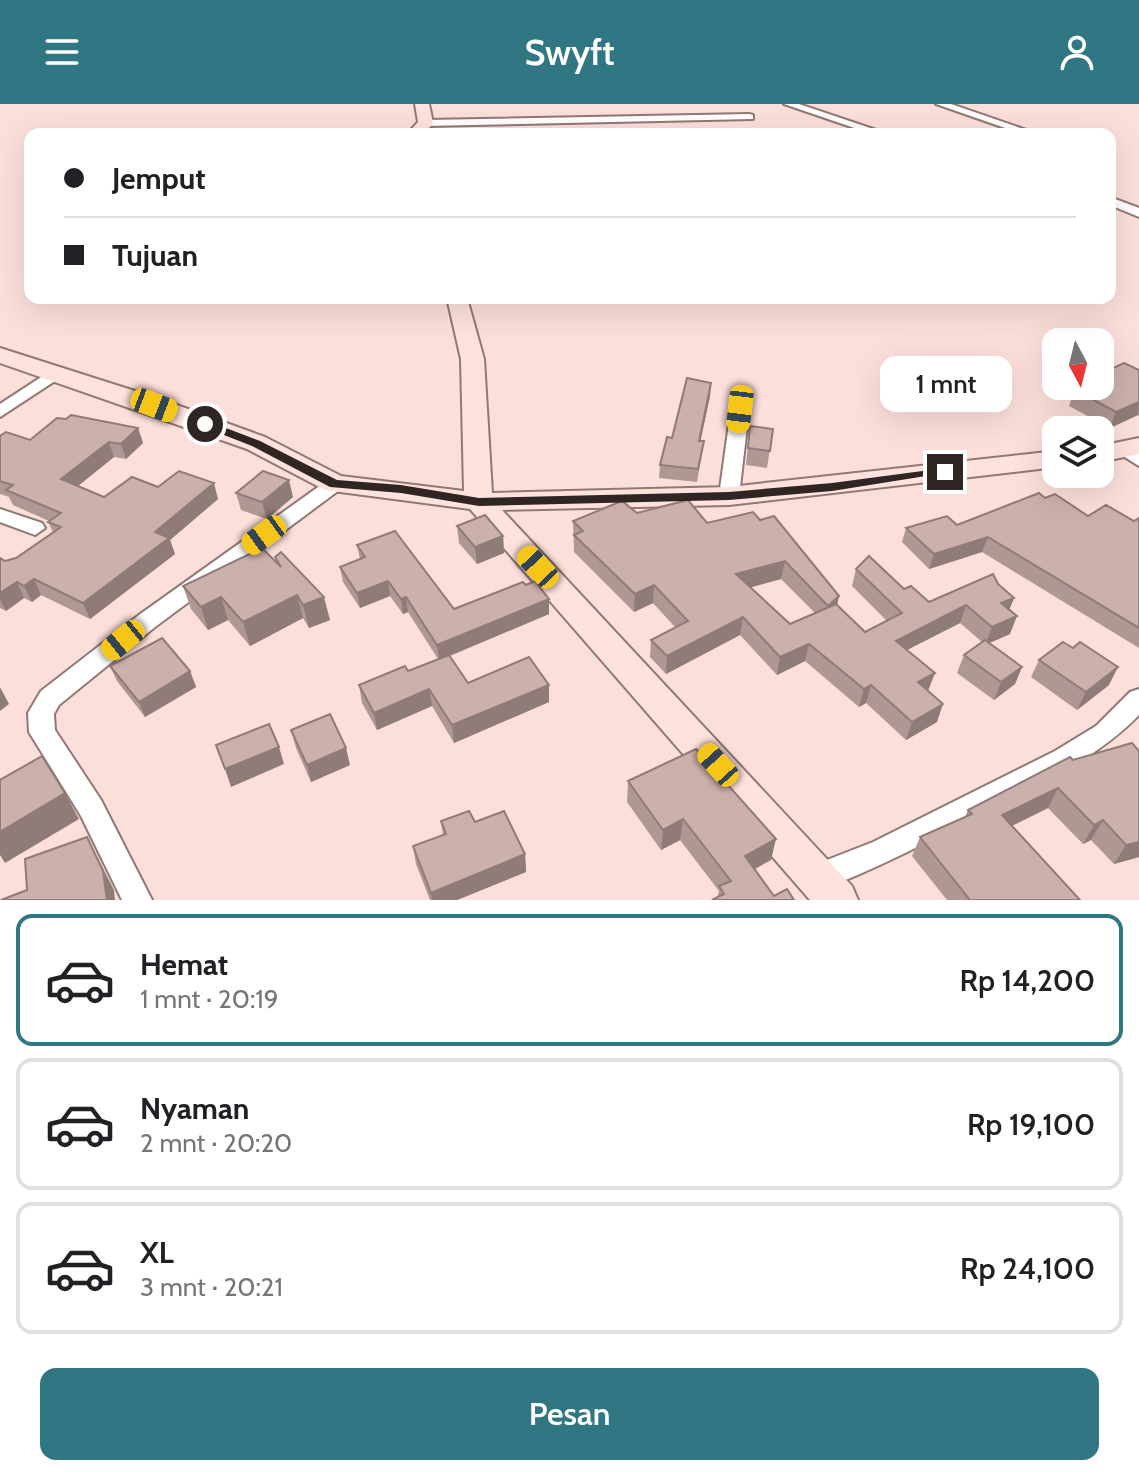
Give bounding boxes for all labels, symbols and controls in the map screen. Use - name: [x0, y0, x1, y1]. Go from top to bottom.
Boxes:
- icon: menu: [40, 30, 84, 74]
- text: Swyft: [524, 30, 615, 74]
- icon: person: [1055, 30, 1099, 74]
- text: Jemput: [112, 160, 206, 197]
- text: Tujuan: [112, 237, 198, 274]
- north arrow: [1042, 328, 1114, 400]
- map controls: [1042, 328, 1114, 488]
- callout: 1 mnt: [879, 356, 1011, 412]
- text: 1 mnt: [916, 368, 976, 400]
- car: [725, 384, 755, 434]
- car: [127, 385, 181, 425]
- route start: [187, 406, 223, 442]
- button: layers: [1042, 416, 1114, 488]
- route end: [927, 454, 963, 490]
- car: [238, 511, 290, 559]
- car: [513, 541, 563, 593]
- car: [97, 616, 149, 664]
- car: [693, 739, 743, 791]
- icon: car: [44, 944, 116, 1016]
- text: Hemat: [140, 946, 228, 983]
- text: Rp 14,200: [960, 962, 1095, 999]
- text: 1 mnt · 20:19: [140, 983, 279, 1015]
- icon: car: [44, 1088, 116, 1160]
- text: Nyaman: [140, 1090, 249, 1127]
- text: Rp 19,100: [967, 1106, 1095, 1143]
- text: 2 mnt · 20:20: [140, 1127, 292, 1159]
- icon: car: [44, 1232, 116, 1304]
- text: XL: [140, 1234, 174, 1271]
- text: Rp 24,100: [960, 1250, 1095, 1287]
- text: 3 mnt · 20:21: [140, 1271, 283, 1303]
- button: Pesan: [40, 1368, 1099, 1460]

